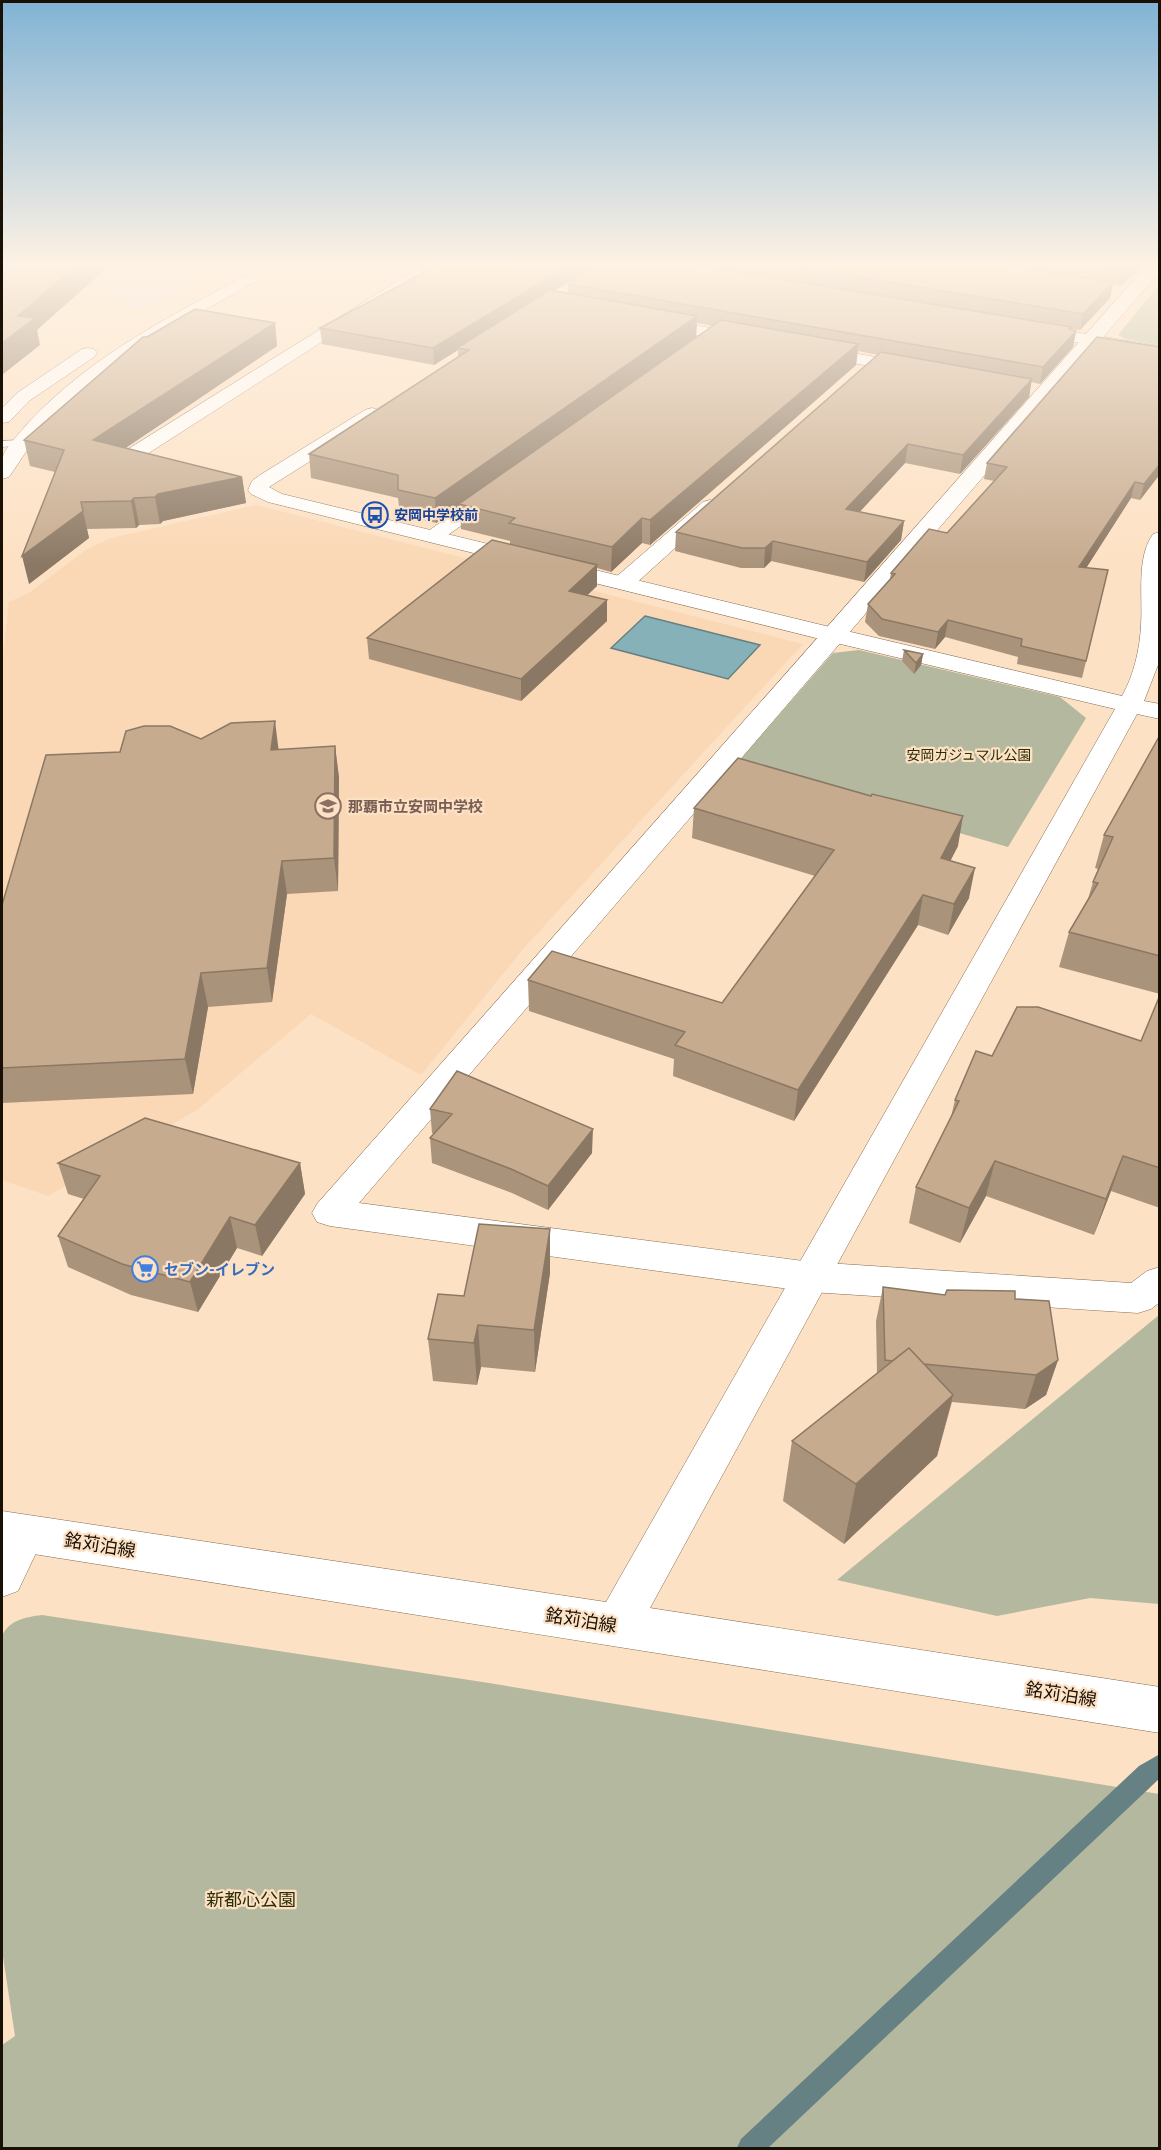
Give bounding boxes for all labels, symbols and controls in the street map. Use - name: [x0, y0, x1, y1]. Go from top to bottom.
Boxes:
- bus stop icon: 安岡中学校前: [360, 500, 390, 530]
- place label: 安岡中学校前: [394, 506, 478, 524]
- park label: 安岡ガジュマル公園: [906, 746, 1032, 764]
- school or university icon: 那覇市立安岡中学校: [313, 791, 343, 821]
- place label: 那覇市立安岡中学校: [348, 797, 483, 816]
- supermarket icon: セブン-イレブン: [130, 1254, 160, 1284]
- place label: セブン-イレブン: [164, 1260, 275, 1279]
- street label: 銘苅泊線: [63, 1528, 137, 1562]
- street label: 銘苅泊線: [544, 1603, 618, 1637]
- street label: 銘苅泊線: [1024, 1677, 1098, 1711]
- park label: 新都心公園: [206, 1888, 296, 1911]

